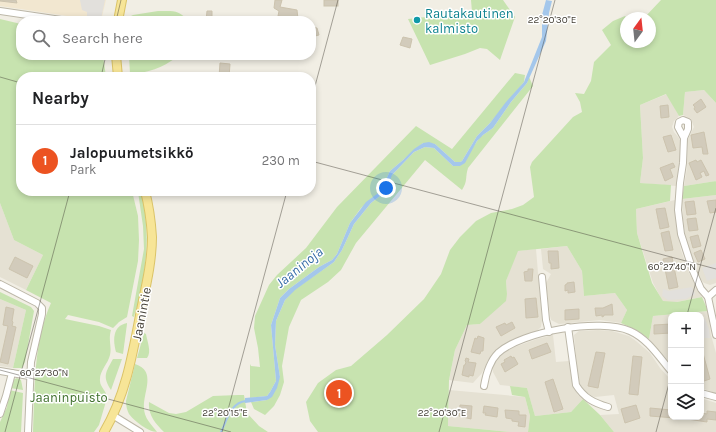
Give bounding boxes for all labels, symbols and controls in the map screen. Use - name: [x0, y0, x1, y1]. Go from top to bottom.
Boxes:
- place label: Rautakautinen kalmisto: [425, 6, 514, 36]
- north arrow: [620, 12, 656, 48]
- text: 22°20'30"E: [528, 14, 576, 26]
- marker: Rautakautinen kalmisto: [412, 15, 422, 25]
- search box: [16, 16, 316, 60]
- icon: search: [30, 27, 52, 49]
- text: Search here: [62, 29, 143, 47]
- text: Nearby: [32, 88, 89, 108]
- text: Jalopuumetsikkö: [70, 144, 194, 162]
- text: 1: [43, 153, 47, 168]
- text: 230 m: [262, 153, 300, 168]
- text: Park: [70, 162, 96, 177]
- your location: [376, 178, 396, 198]
- water label: Jaaninoja: [272, 243, 326, 292]
- text: 60°27'40"N: [648, 261, 696, 273]
- street label: Jaanintie: [129, 286, 154, 342]
- map controls: [668, 312, 704, 420]
- button: +: [668, 312, 704, 348]
- button: −: [668, 348, 704, 384]
- text: 60°27'30"N: [20, 367, 68, 379]
- pin: 1: [326, 378, 352, 408]
- button: layers: [668, 384, 704, 420]
- park label: Jaaninpuisto: [30, 390, 108, 405]
- text: 22°20'15"E: [202, 407, 248, 419]
- text: 22°20'30"E: [418, 407, 466, 419]

